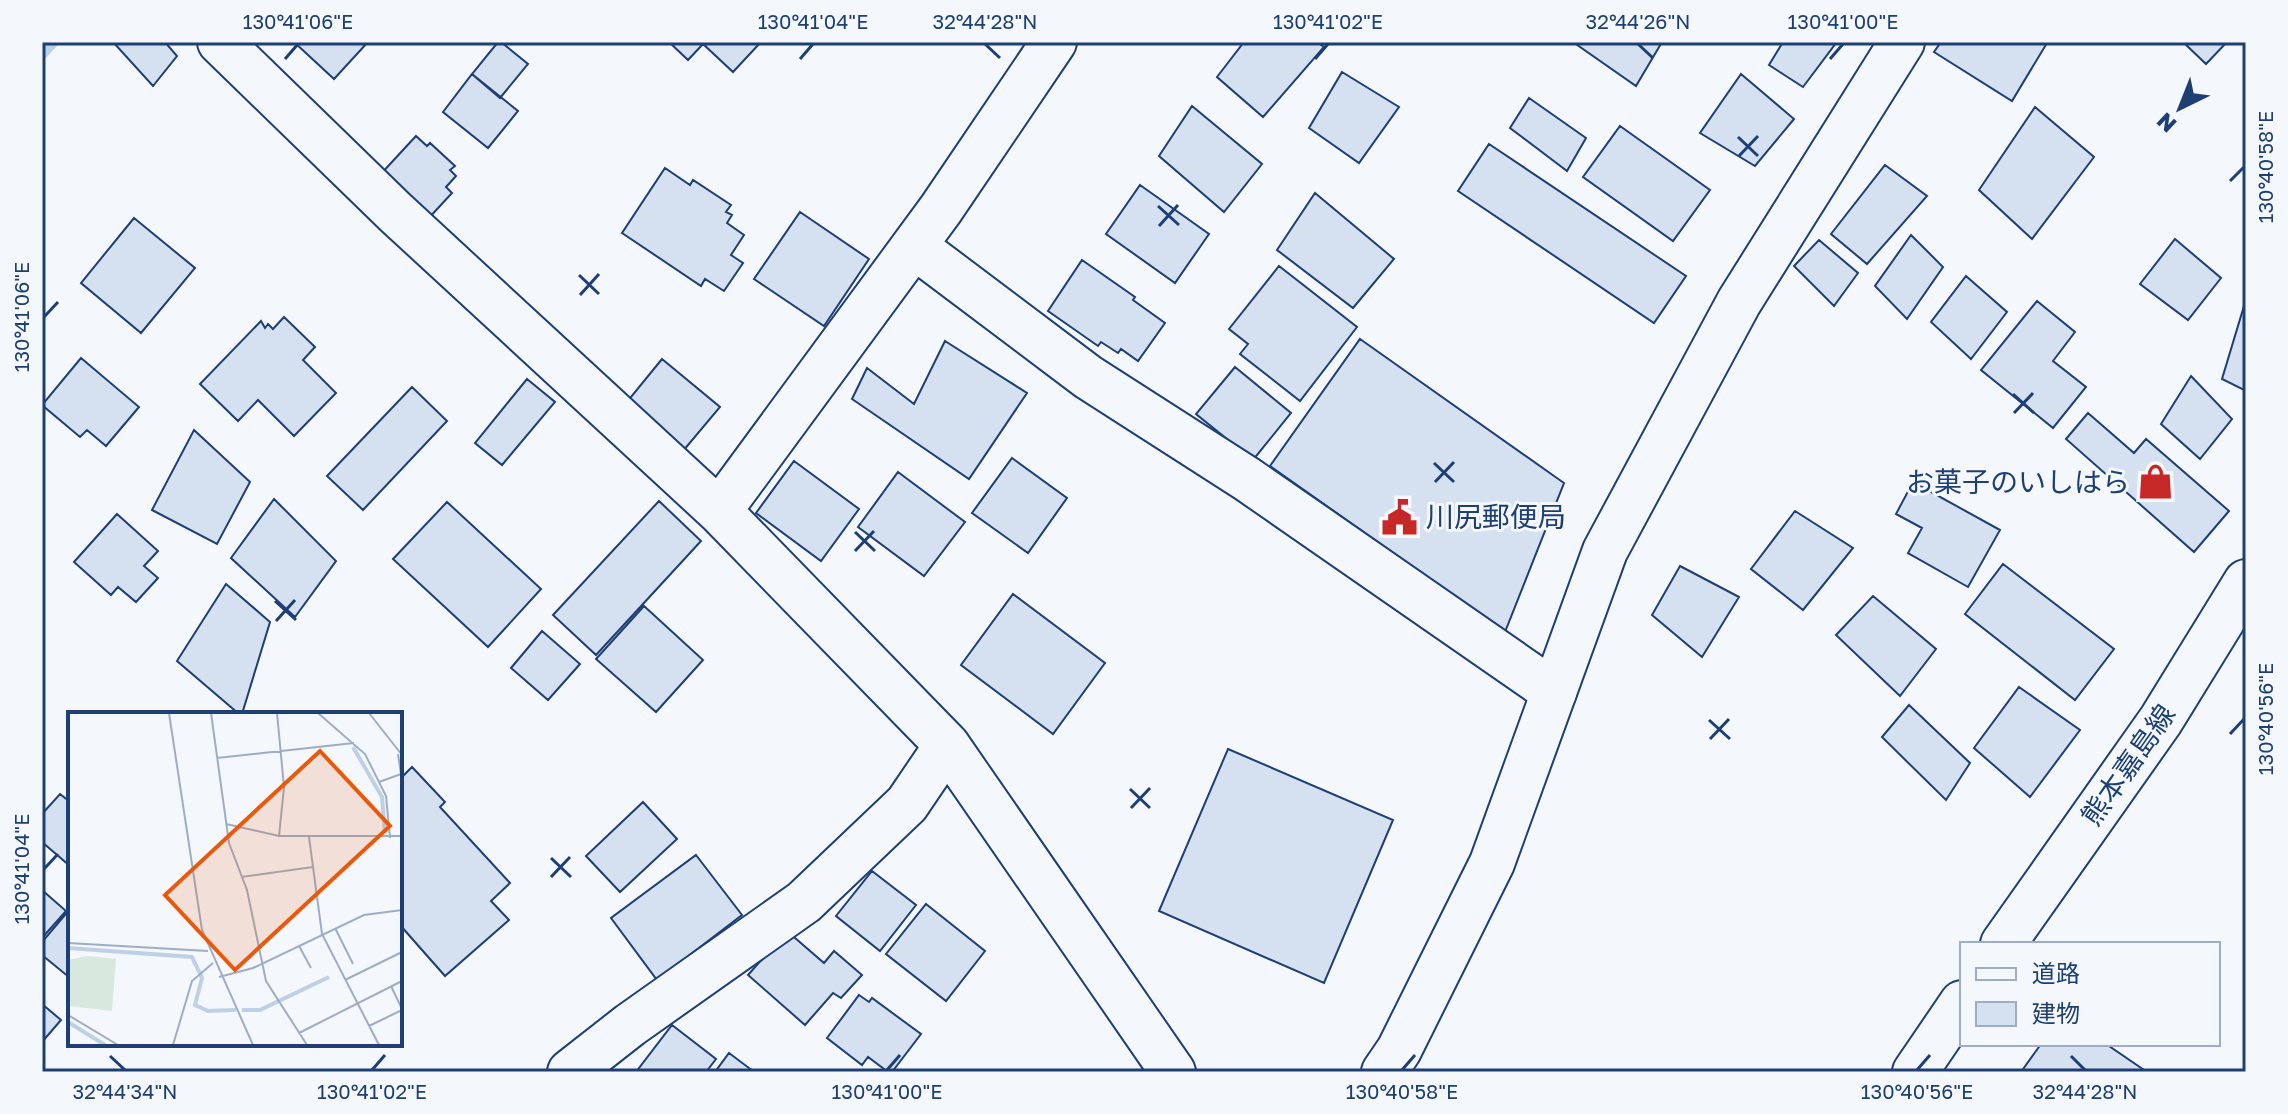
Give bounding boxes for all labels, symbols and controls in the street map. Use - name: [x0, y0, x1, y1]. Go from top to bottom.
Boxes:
- text: 130°41'06"E: [243, 9, 353, 33]
- text: 130°41'04"E: [758, 9, 868, 33]
- text: 32°44'28"N: [933, 9, 1037, 33]
- text: 130°41'02"E: [1273, 9, 1383, 33]
- text: 32°44'26"N: [1586, 9, 1690, 33]
- text: 130°41'00"E: [1788, 9, 1898, 33]
- north arrow: [2140, 68, 2220, 148]
- text: N: [2151, 107, 2181, 139]
- text: 130°40'58"E: [2253, 111, 2277, 223]
- text: 130°41'06"E: [9, 262, 33, 372]
- shop icon: お菓子のいしはら: [2137, 463, 2175, 501]
- place label: お菓子のいしはら: [1906, 465, 2130, 498]
- public building icon: 川尻郵便局: [1381, 498, 1419, 536]
- place label: 川尻郵便局: [1426, 500, 1566, 533]
- text: 130°40'56"E: [2253, 663, 2277, 775]
- street label: 熊本嘉島線: [2074, 698, 2181, 832]
- inset map: [68, 712, 402, 1046]
- text: 130°41'04"E: [9, 814, 33, 924]
- legend: [1960, 942, 2220, 1046]
- text: 道路: [2032, 958, 2080, 987]
- text: 建物: [2032, 998, 2080, 1027]
- text: 32°44'34"N: [73, 1079, 178, 1103]
- text: 130°41'02"E: [317, 1079, 427, 1103]
- text: 130°41'00"E: [832, 1079, 942, 1103]
- text: 130°40'58"E: [1346, 1079, 1458, 1103]
- text: 130°40'56"E: [1861, 1079, 1973, 1103]
- text: 32°44'28"N: [2033, 1079, 2137, 1103]

